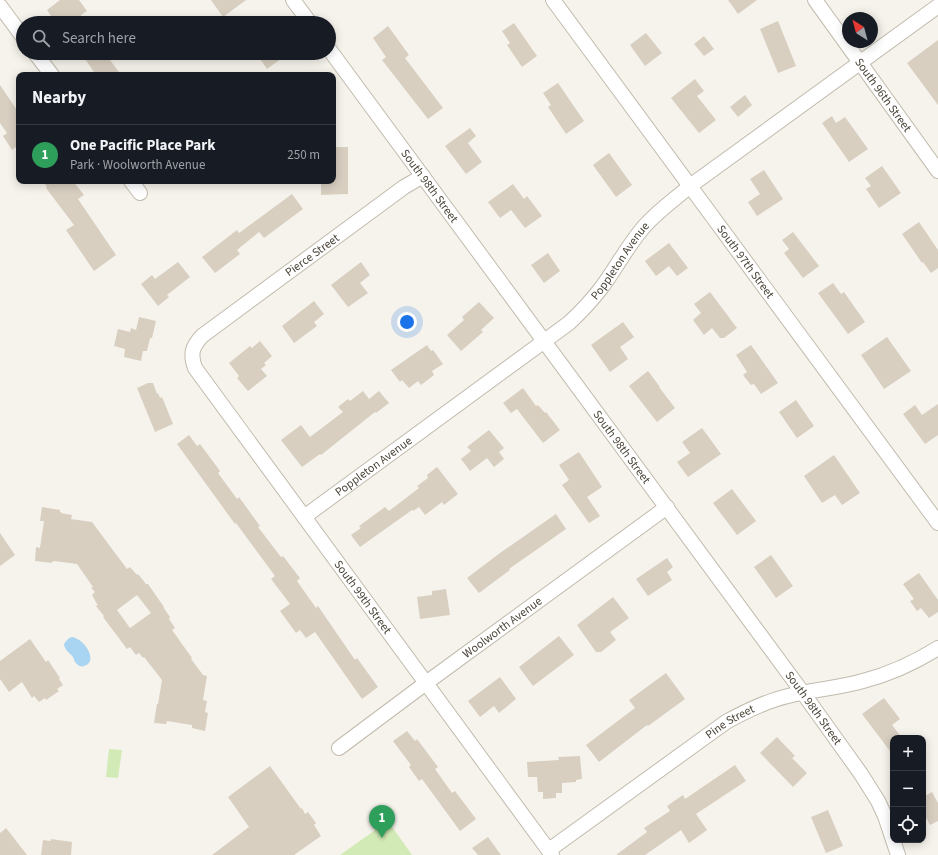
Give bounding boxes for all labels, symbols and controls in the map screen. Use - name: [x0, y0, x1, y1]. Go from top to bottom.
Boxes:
- north arrow: [842, 12, 878, 48]
- search box: [16, 16, 336, 60]
- icon: search: [30, 27, 52, 49]
- text: Search here: [62, 28, 136, 49]
- street label: South 96th Street: [850, 55, 915, 136]
- text: Nearby: [32, 86, 86, 110]
- text: One Pacific Place Park: [70, 135, 215, 156]
- text: 1: [42, 146, 48, 164]
- text: 250 m: [287, 146, 320, 164]
- street label: South 98th Street: [397, 146, 462, 226]
- text: Park · Woolworth Avenue: [70, 156, 205, 174]
- street label: Poppleton Avenue: [587, 218, 653, 304]
- street label: South 97th Street: [712, 222, 778, 302]
- street label: Pierce Street: [282, 230, 343, 281]
- your location: [397, 312, 417, 332]
- street label: South 98th Street: [589, 407, 654, 487]
- street label: Poppleton Avenue: [332, 433, 416, 501]
- street label: South 99th Street: [330, 557, 395, 638]
- street label: Woolworth Avenue: [459, 593, 546, 663]
- street label: South 98th Street: [781, 668, 846, 749]
- street label: Pine Street: [702, 701, 757, 743]
- map controls: [890, 735, 926, 843]
- button: +: [890, 735, 926, 771]
- button: −: [890, 771, 926, 807]
- pin: 1: [369, 805, 395, 838]
- button: locate: [890, 807, 926, 843]

